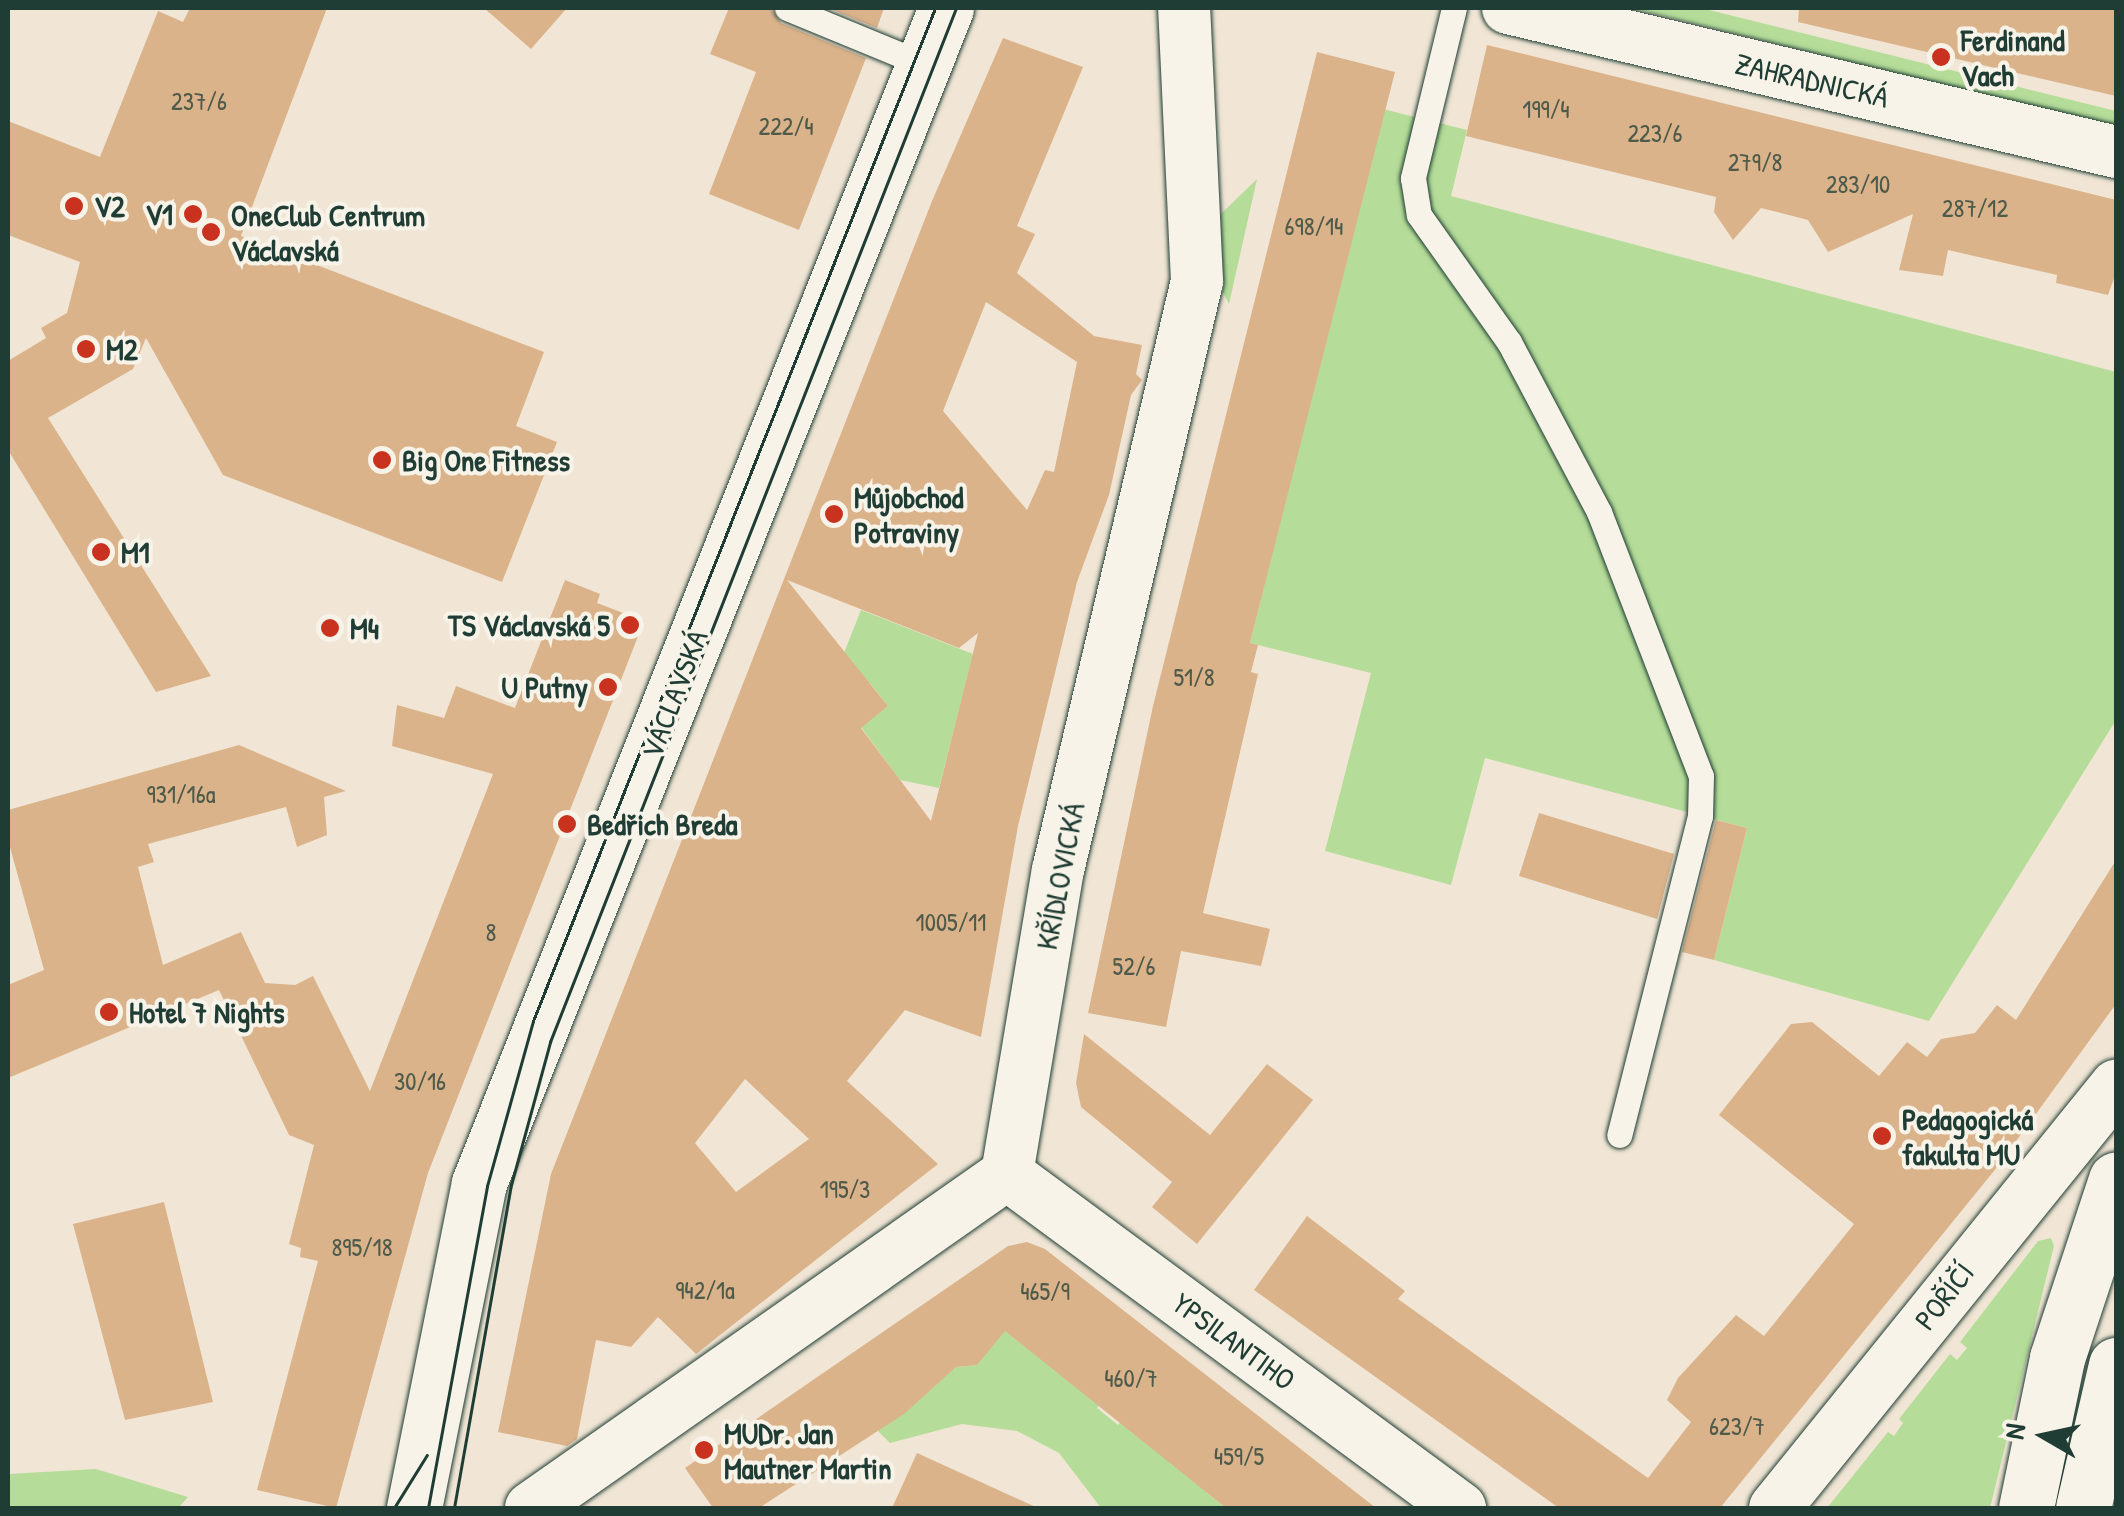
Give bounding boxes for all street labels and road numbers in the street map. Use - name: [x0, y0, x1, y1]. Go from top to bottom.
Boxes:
- street label: ZAHRADNICKÁ: [1732, 45, 1892, 115]
- street label: VÁCLAVSKÁ: [633, 625, 715, 763]
- street label: KŘÍDLOVICKÁ: [1028, 799, 1092, 953]
- street label: POŘÍČÍ: [1907, 1255, 1981, 1337]
- street label: YPSILANTIHO: [1166, 1285, 1302, 1397]

